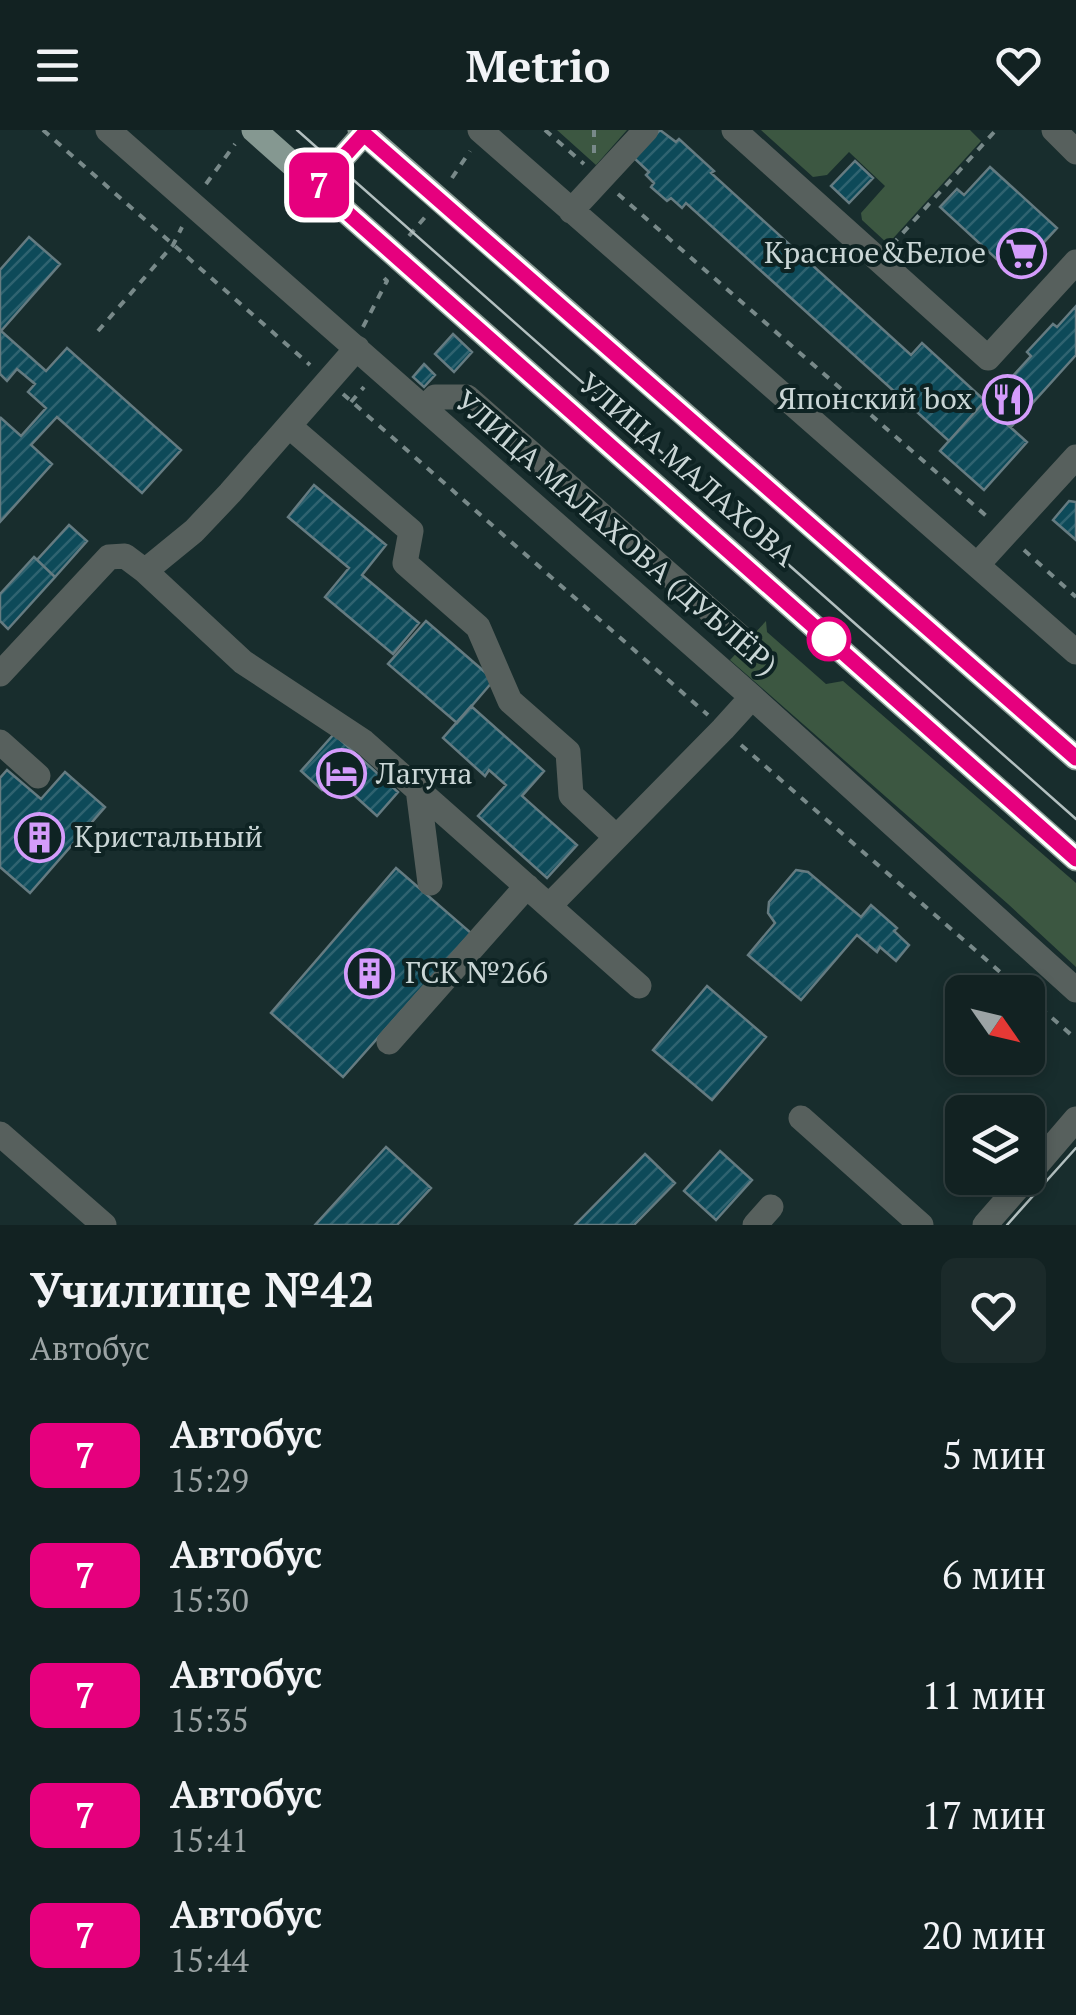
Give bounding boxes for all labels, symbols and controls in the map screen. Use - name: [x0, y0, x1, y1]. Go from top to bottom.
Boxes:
- text: Metrio: [465, 35, 611, 95]
- icon: menu: [30, 38, 85, 93]
- icon: heart: [991, 38, 1046, 93]
- line badge: 7: [286, 152, 352, 218]
- text: 7: [309, 162, 329, 208]
- supermarket icon: Красное&Белое: [995, 227, 1047, 279]
- place label: Красное&Белое: [764, 232, 986, 272]
- street label: УЛИЦА МАЛАХОВА: [570, 364, 805, 575]
- restaurant icon: Японский box: [981, 373, 1033, 425]
- place label: Японский box: [777, 378, 972, 418]
- street label: УЛИЦА МАЛАХОВА (ДУБЛЁР): [447, 381, 787, 684]
- unlabelled marker: [808, 618, 850, 660]
- hotel icon: Лагуна: [315, 748, 367, 800]
- place label: Лагуна: [375, 753, 472, 793]
- building icon: Кристальный: [13, 811, 65, 863]
- place label: Кристальный: [74, 816, 263, 856]
- building icon: ГСК №266: [344, 947, 396, 999]
- place label: ГСК №266: [405, 952, 548, 992]
- north arrow: [945, 975, 1045, 1075]
- map controls: [945, 975, 1045, 1195]
- button: layers: [945, 1095, 1045, 1195]
- text: Училище №42: [30, 1257, 375, 1321]
- button: heart: [941, 1258, 1046, 1363]
- text: Автобус: [30, 1327, 150, 1369]
- text: Автобус: [170, 1409, 322, 1459]
- text: 5 мин: [942, 1430, 1046, 1480]
- text: 7: [75, 1432, 95, 1478]
- text: 15:29: [170, 1459, 249, 1501]
- text: Автобус: [170, 1529, 322, 1579]
- text: 6 мин: [942, 1550, 1046, 1600]
- text: 7: [75, 1552, 95, 1598]
- text: 15:30: [170, 1579, 249, 1621]
- text: Автобус: [170, 1649, 322, 1699]
- text: 11 мин: [922, 1670, 1046, 1720]
- text: 7: [75, 1672, 95, 1718]
- text: 15:35: [170, 1699, 249, 1741]
- text: Автобус: [170, 1769, 322, 1819]
- text: 17 мин: [922, 1790, 1046, 1840]
- text: 7: [75, 1792, 95, 1838]
- text: 15:41: [170, 1819, 249, 1861]
- text: Автобус: [170, 1889, 322, 1939]
- text: 20 мин: [922, 1910, 1046, 1960]
- text: 7: [75, 1912, 95, 1958]
- text: 15:44: [170, 1939, 249, 1981]

